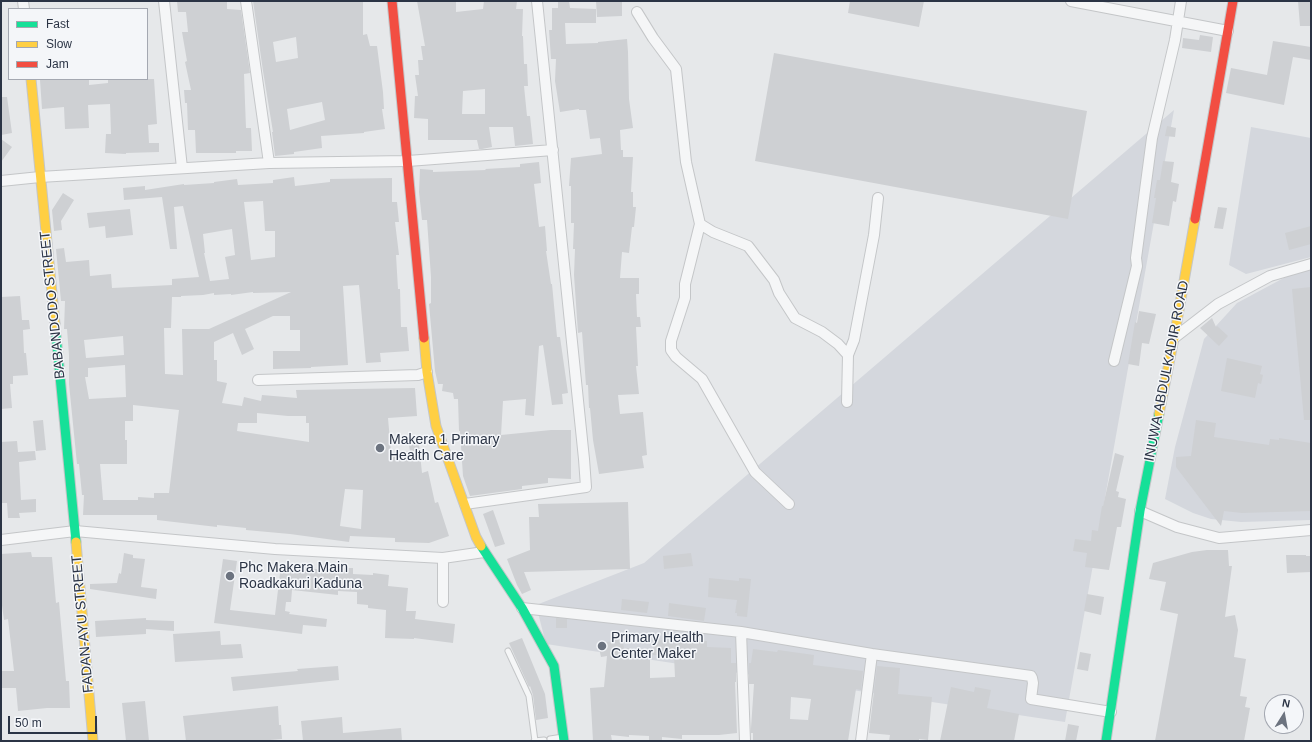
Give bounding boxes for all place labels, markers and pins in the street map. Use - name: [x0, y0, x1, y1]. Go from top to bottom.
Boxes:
- place label: Makera 1 Primary Health Care: [389, 432, 499, 464]
- marker: Makera 1 Primary Health Care: [374, 442, 386, 454]
- place label: Phc Makera Main Roadkakuri Kaduna: [239, 560, 362, 592]
- marker: Phc Makera Main Roadkakuri Kaduna: [224, 570, 236, 582]
- place label: Primary Health Center Maker: [611, 630, 704, 662]
- marker: Primary Health Center Maker: [596, 640, 608, 652]

